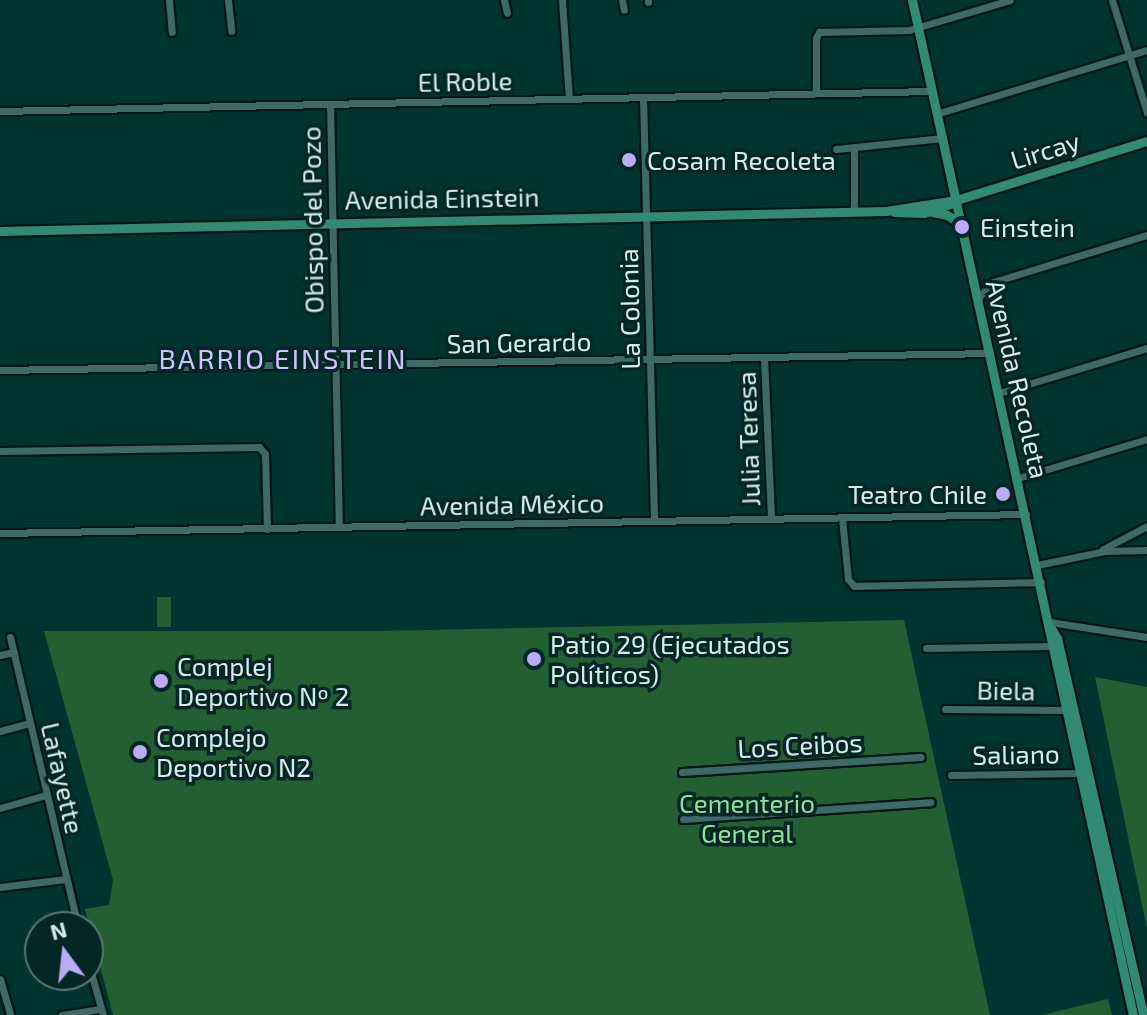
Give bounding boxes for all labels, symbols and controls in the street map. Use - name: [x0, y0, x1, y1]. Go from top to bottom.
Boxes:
- street label: El Roble: [417, 65, 513, 97]
- street label: Lircay: [1007, 125, 1083, 175]
- street label: Obispo del Pozo: [295, 126, 329, 314]
- place label: Cosam Recoleta: [647, 144, 836, 176]
- marker: Cosam Recoleta: [618, 149, 640, 171]
- street label: Avenida Einstein: [344, 181, 540, 215]
- place label: Einstein: [980, 211, 1075, 243]
- marker: Einstein: [951, 216, 973, 238]
- street label: La Colonia: [612, 248, 646, 370]
- street label: Avenida Recoleta: [980, 277, 1056, 481]
- street label: San Gerardo: [446, 325, 592, 359]
- district label: BARRIO EINSTEIN: [158, 341, 408, 375]
- street label: Julia Teresa: [730, 371, 766, 507]
- place label: Teatro Chile: [848, 478, 987, 510]
- marker: Teatro Chile: [994, 485, 1012, 503]
- street label: Avenida México: [420, 487, 604, 521]
- place label: Patio 29 (Ejecutados Políticos): [550, 628, 790, 690]
- place label: Complej Deportivo Nº 2: [177, 650, 349, 712]
- marker: Patio 29 (Ejecutados Políticos): [525, 650, 543, 668]
- marker: Complej Deportivo Nº 2: [152, 672, 170, 690]
- street label: Biela: [976, 674, 1036, 706]
- street label: Lafayette: [35, 719, 91, 837]
- place label: Complejo Deportivo N2: [156, 721, 311, 782]
- street label: Los Ceibos: [737, 726, 863, 764]
- street label: Saliano: [972, 738, 1060, 770]
- marker: Complejo Deportivo N2: [131, 743, 149, 761]
- park label: Cementerio General: [679, 787, 815, 848]
- north arrow: [24, 911, 104, 991]
- text: N: [47, 915, 69, 944]

